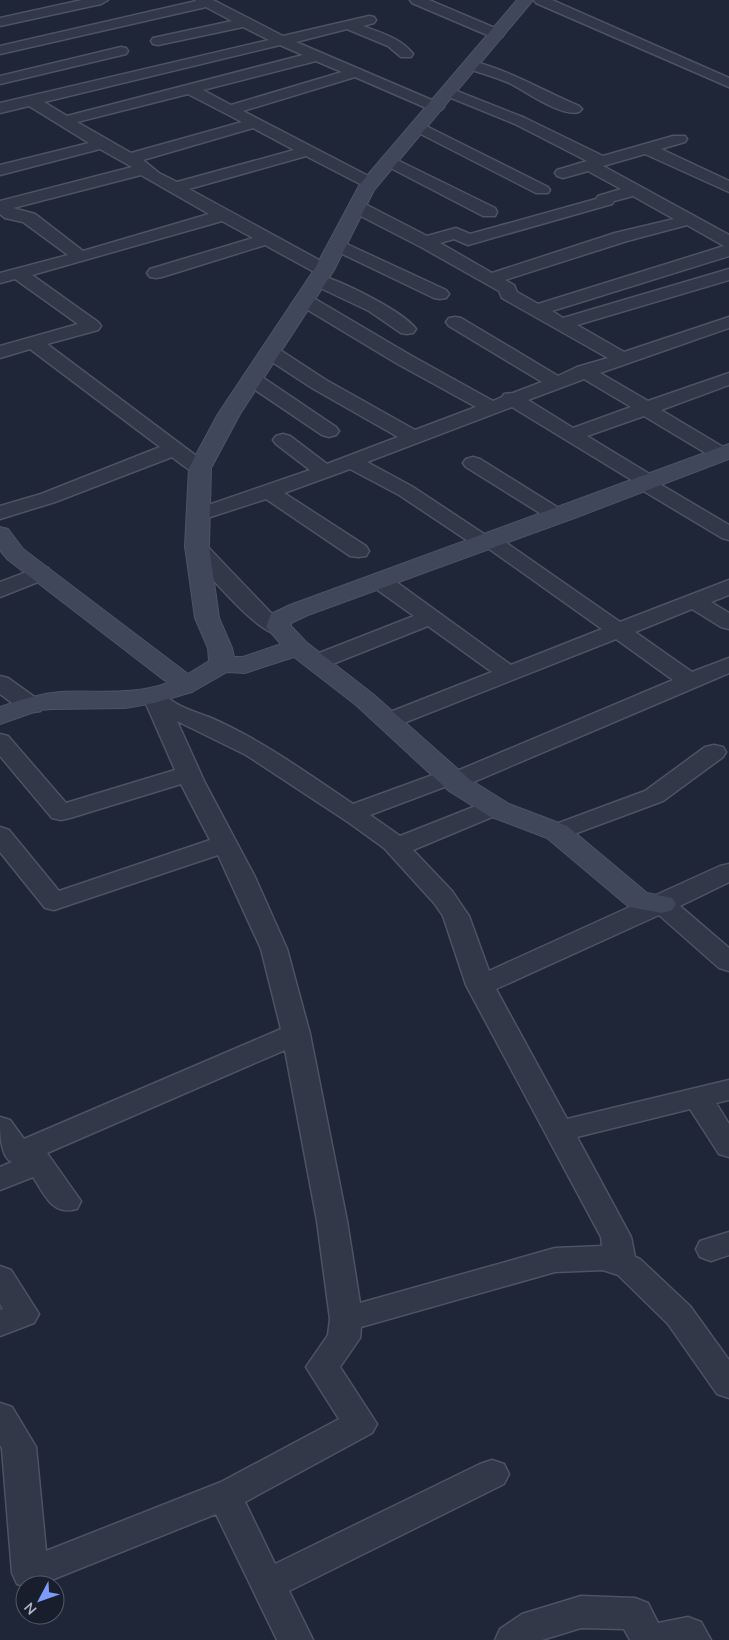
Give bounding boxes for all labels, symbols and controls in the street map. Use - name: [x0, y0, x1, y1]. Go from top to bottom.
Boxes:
- north arrow: [15, 1575, 65, 1625]
- text: N: [20, 1598, 41, 1618]

